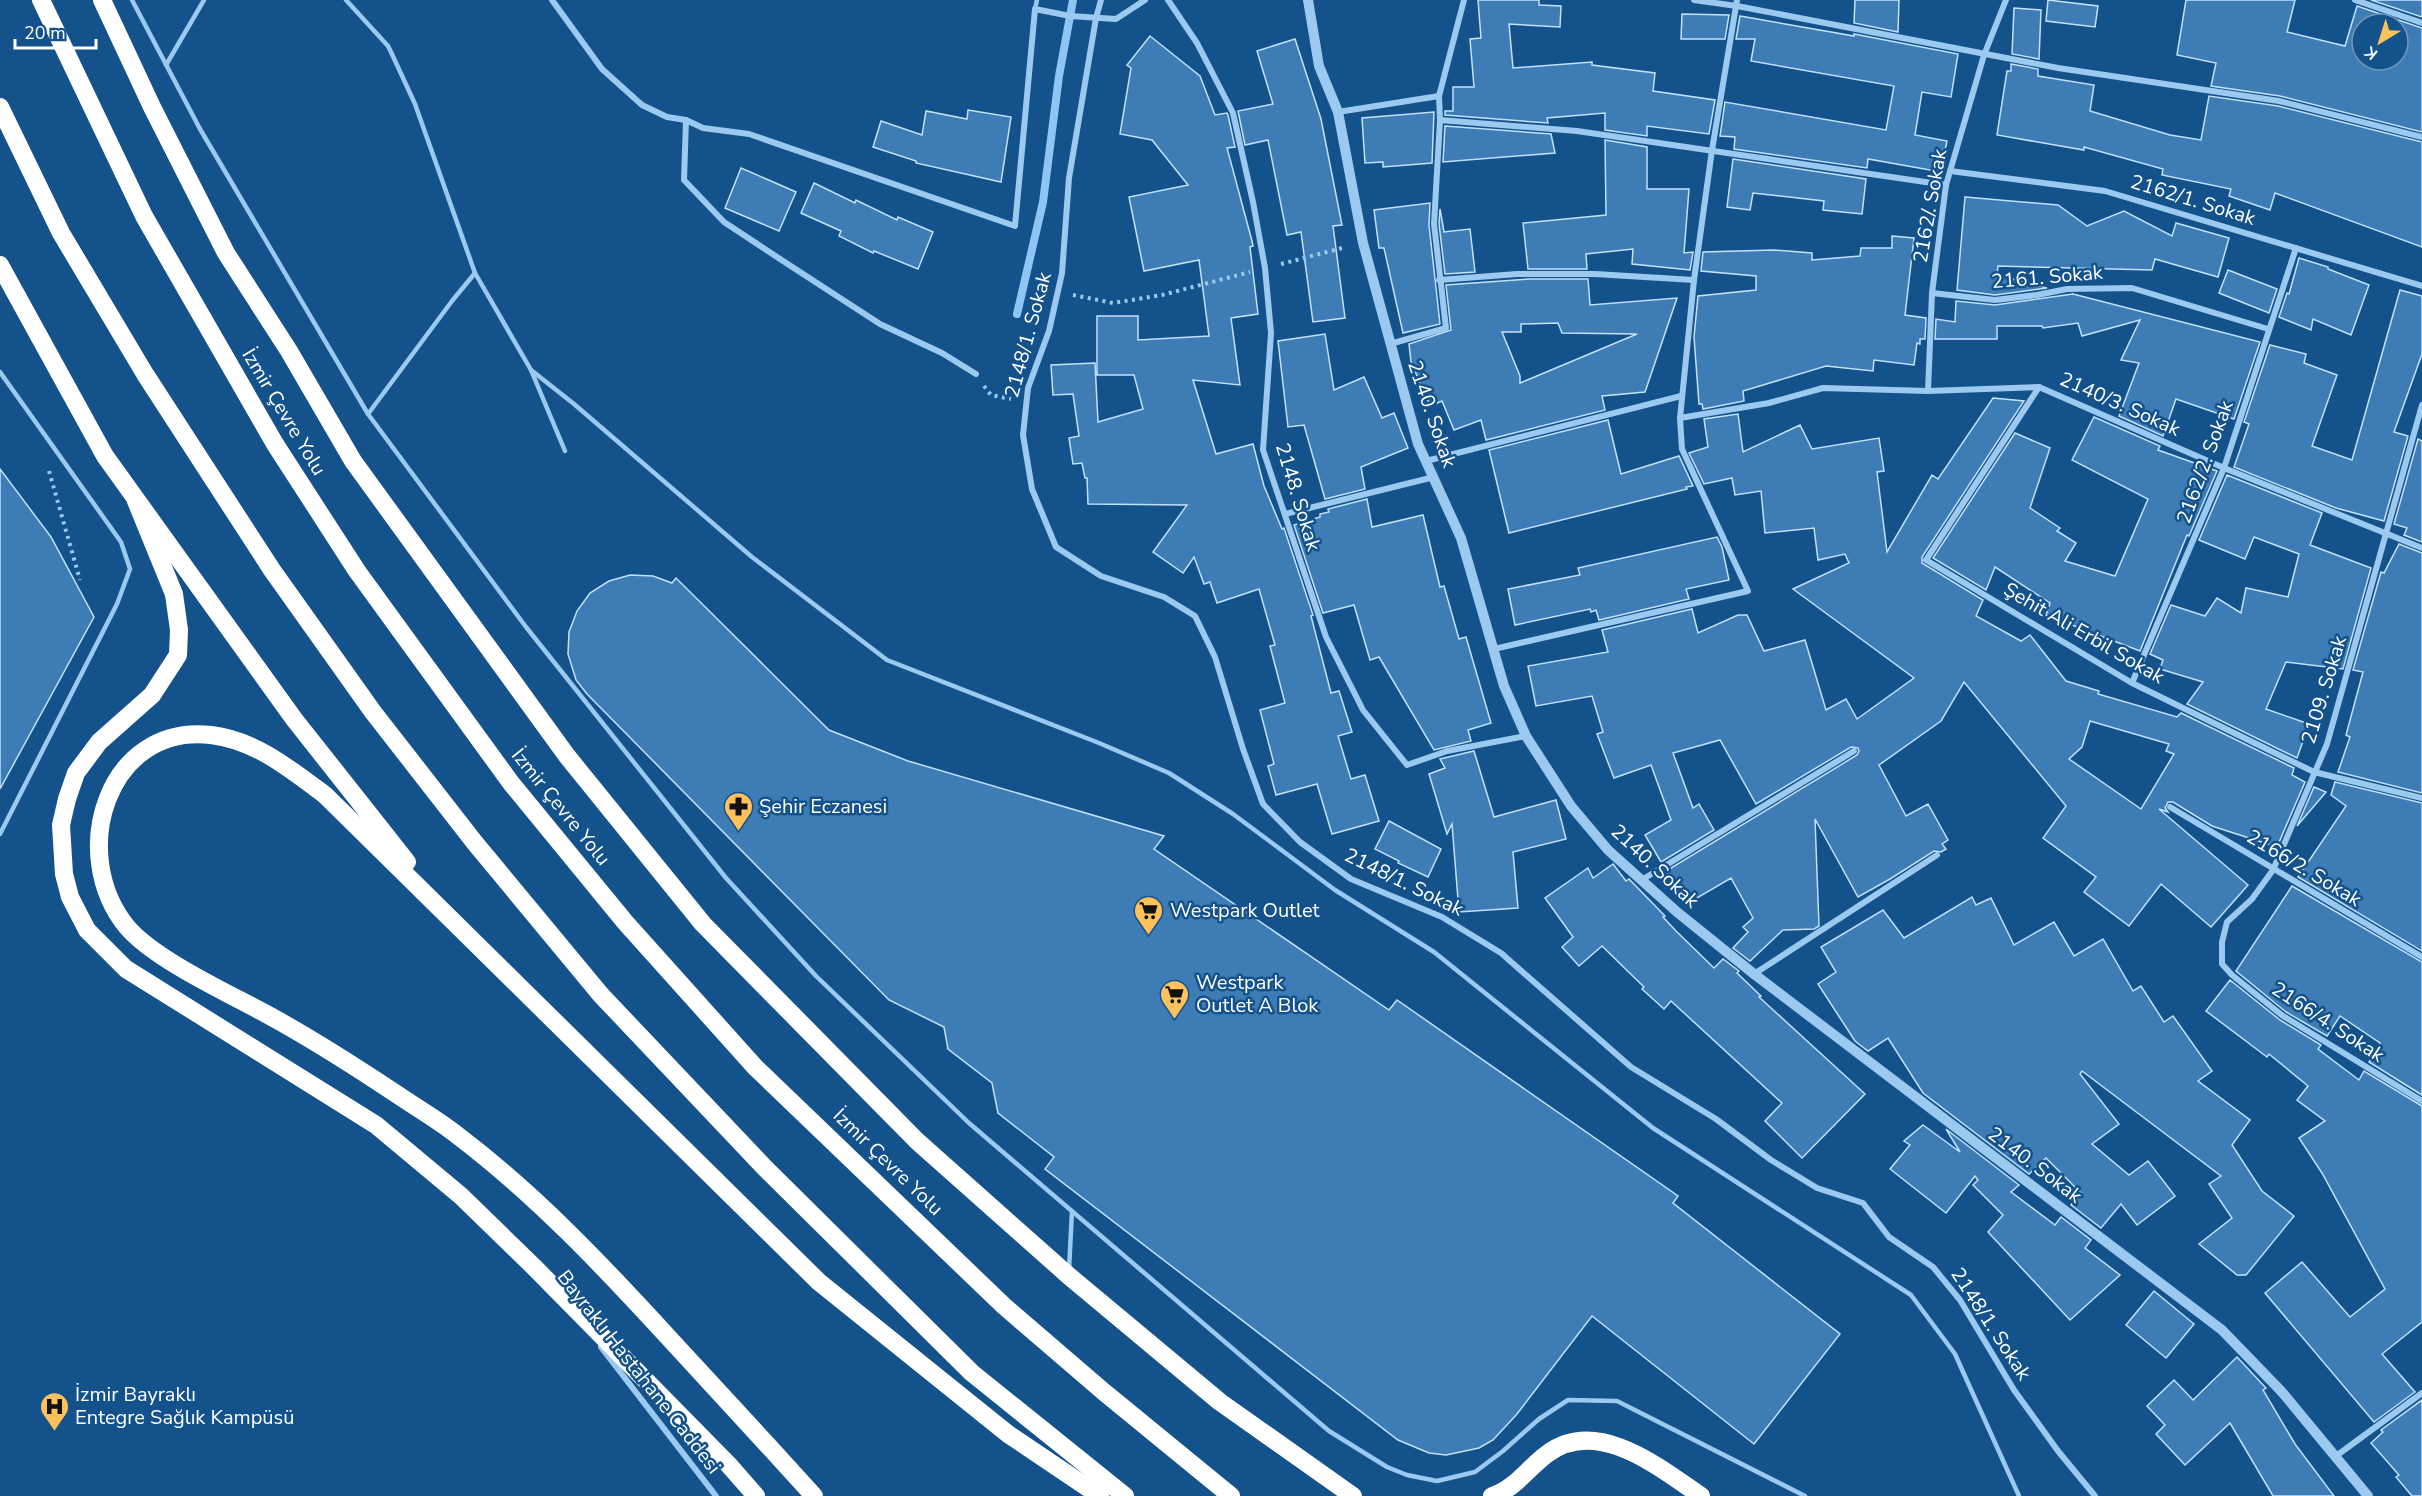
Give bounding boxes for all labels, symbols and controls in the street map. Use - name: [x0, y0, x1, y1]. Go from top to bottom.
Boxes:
- scale bar: [15, 12, 96, 50]
- north arrow: [2350, 12, 2410, 72]
- text: 20 m: [24, 21, 66, 45]
- text: K: [2359, 40, 2382, 65]
- street label: 2162/. Sokak: [1907, 146, 1953, 265]
- street label: 2162/1. Sokak: [2127, 168, 2260, 232]
- street label: 2161. Sokak: [1990, 259, 2105, 295]
- street label: 2148/1. Sokak: [998, 268, 1058, 401]
- street label: İzmir Çevre Yolu: [235, 344, 333, 480]
- street label: 2140. Sokak: [1401, 357, 1463, 472]
- street label: 2140/3. Sokak: [2055, 365, 2185, 443]
- street label: 2162/2. Sokak: [2170, 396, 2240, 527]
- street label: 2148. Sokak: [1269, 440, 1328, 555]
- street label: Şehit Ali Erbil Sokak: [1999, 576, 2170, 691]
- street label: 2109. Sokak: [2295, 632, 2354, 747]
- street label: İzmir Çevre Yolu: [505, 743, 617, 871]
- pharmacy icon: Şehir Eczanesi: [722, 790, 754, 832]
- place label: Şehir Eczanesi: [759, 793, 887, 820]
- street label: 2140. Sokak: [1605, 818, 1706, 915]
- street label: 2166/2. Sokak: [2242, 823, 2367, 913]
- street label: 2148/1. Sokak: [1340, 842, 1469, 923]
- supermarket icon: Westpark Outlet: [1133, 894, 1165, 936]
- place label: Westpark Outlet: [1170, 897, 1321, 924]
- place label: Westpark Outlet A Blok: [1196, 969, 1319, 1019]
- street label: 2166/4. Sokak: [2266, 975, 2390, 1069]
- supermarket icon: Westpark Outlet A Blok: [1159, 978, 1191, 1020]
- street label: İzmir Çevre Yolu: [827, 1102, 949, 1222]
- street label: 2140. Sokak: [1982, 1121, 2088, 1210]
- street label: 2148/1. Sokak: [1944, 1262, 2038, 1386]
- street label: Bayraklı Hastahane Caddesi: [551, 1265, 727, 1479]
- place label: İzmir Bayraklı Entegre Sağlık Kampüsü: [75, 1381, 294, 1431]
- hospital icon: İzmir Bayraklı Entegre Sağlık Kampüsü: [38, 1390, 70, 1432]

